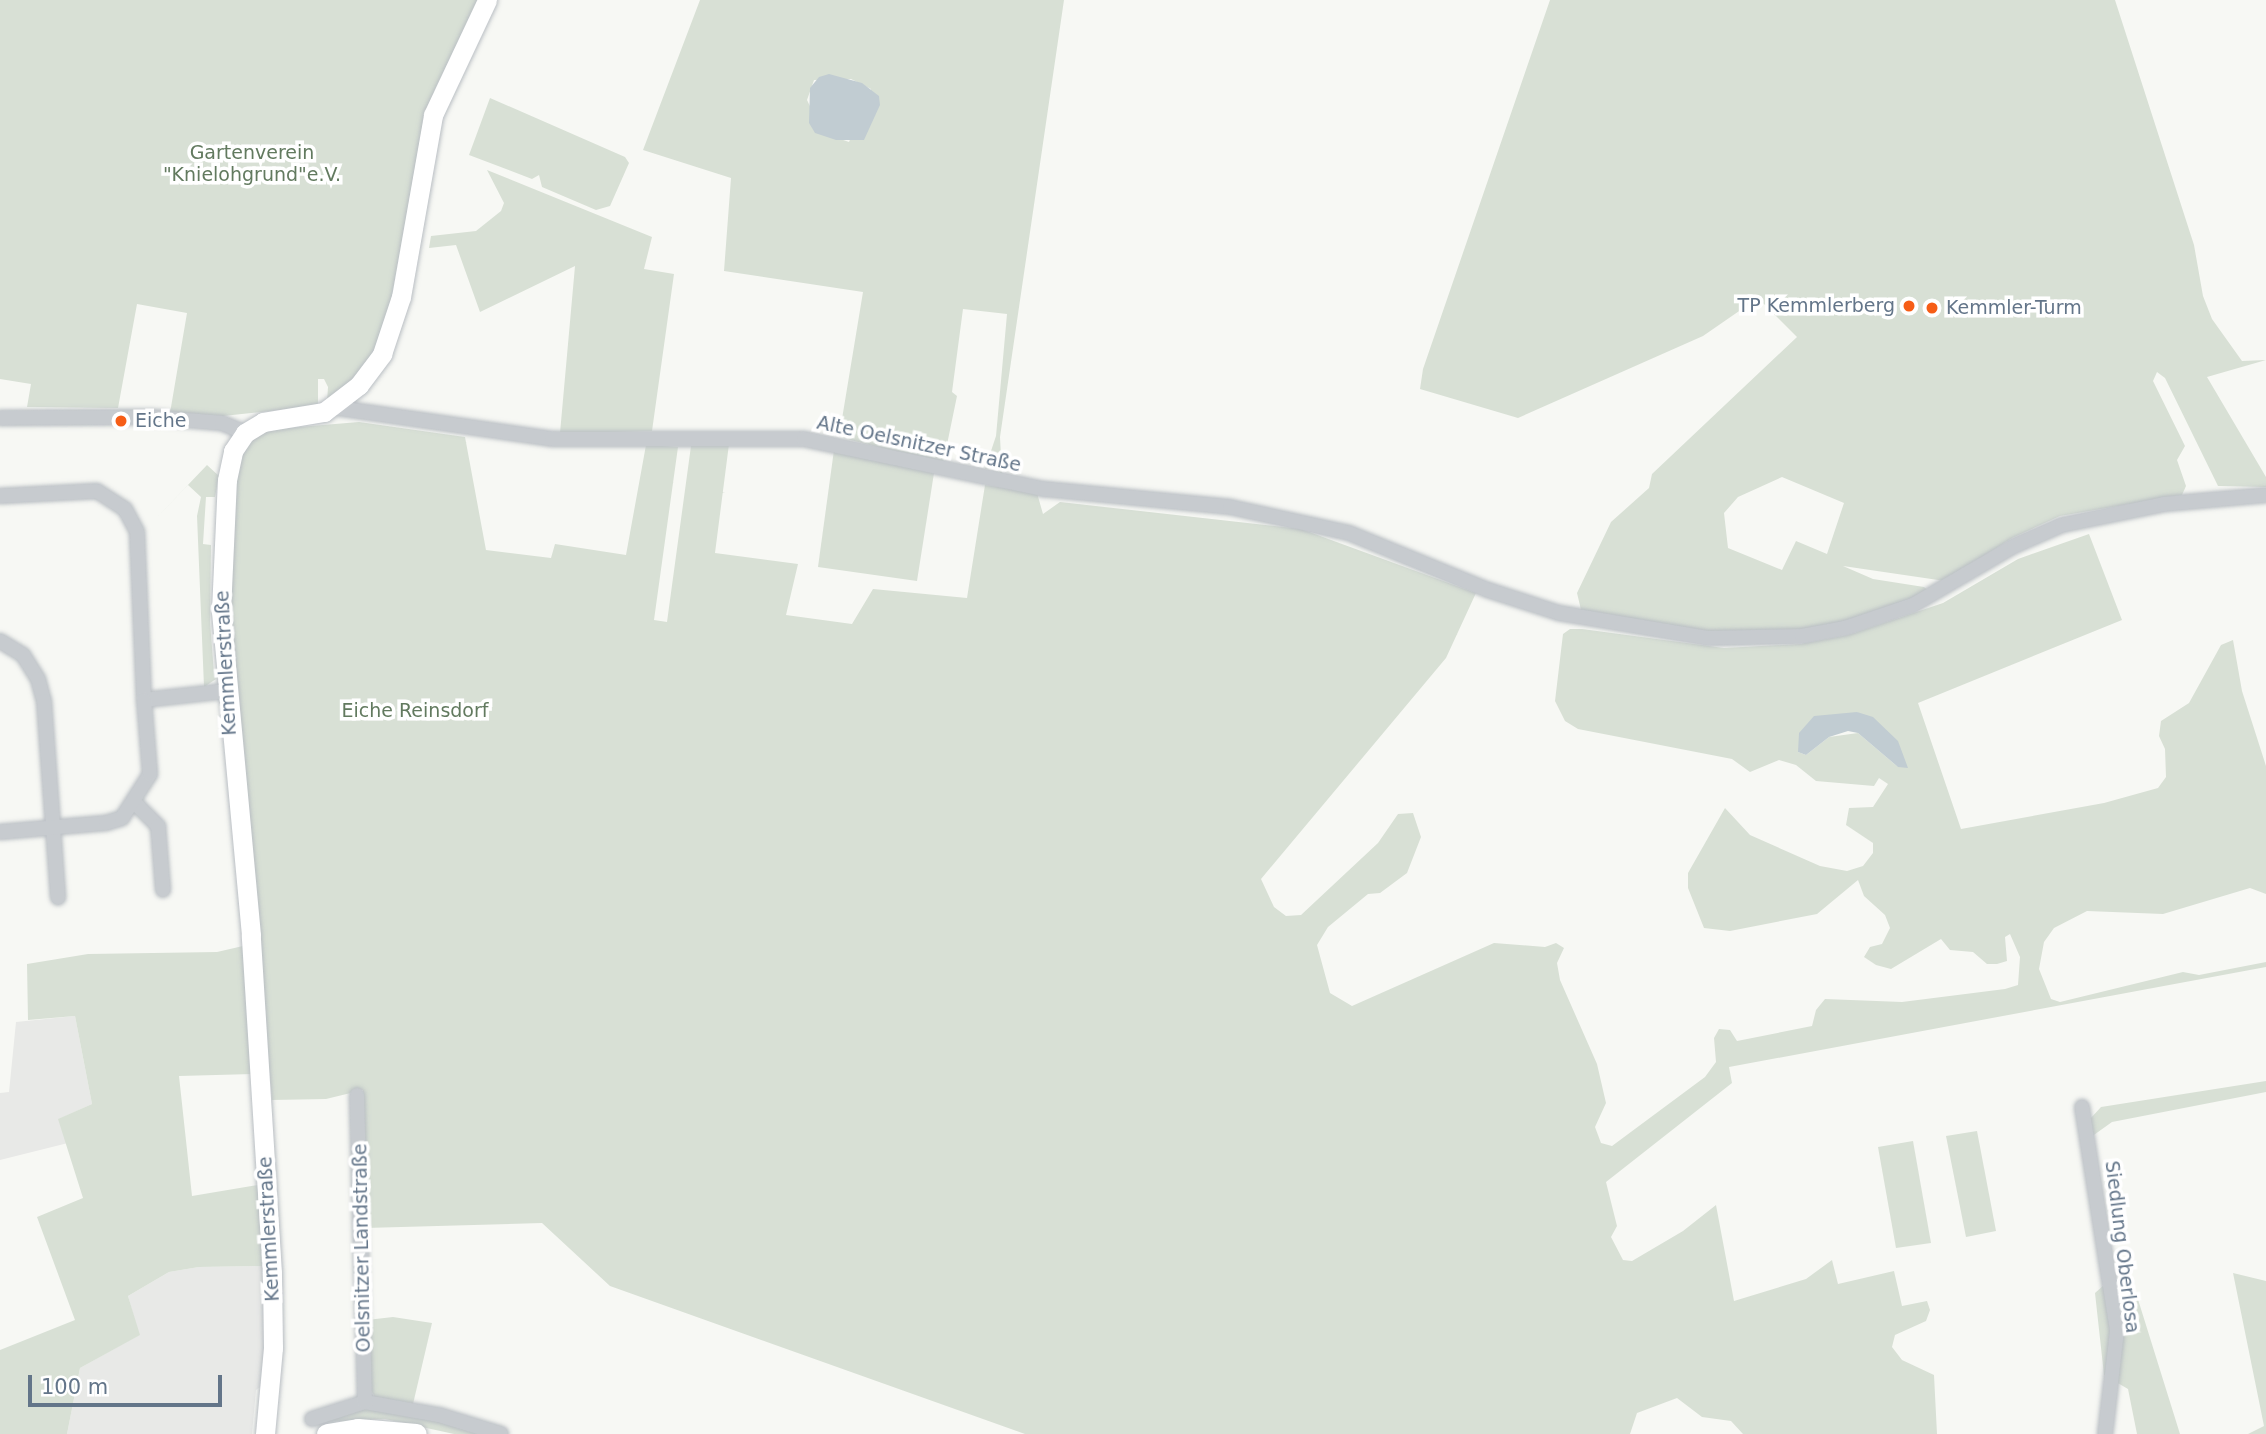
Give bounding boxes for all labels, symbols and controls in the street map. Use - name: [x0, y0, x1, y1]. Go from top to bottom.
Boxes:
- park label: Gartenverein "Knielohgrund"e.V.: [163, 142, 341, 186]
- place label: TP Kemmlerberg: [1738, 295, 1895, 317]
- place label: Kemmler-Turm: [1946, 297, 2082, 319]
- marker: TP Kemmlerberg: [1901, 298, 1917, 314]
- marker: Kemmler-Turm: [1924, 300, 1940, 316]
- place label: Eiche: [135, 410, 186, 432]
- street label: Alte Oelsnitzer Straße: [815, 411, 1023, 477]
- marker: Eiche: [113, 413, 129, 429]
- street label: Kemmlerstraße: [211, 590, 241, 736]
- park label: Eiche Reinsdorf: [342, 700, 488, 722]
- street label: Oelsnitzer Landstraße: [349, 1143, 375, 1353]
- street label: Kemmlerstraße: [254, 1156, 284, 1302]
- street label: Siedlung Oberlosa: [2100, 1160, 2144, 1334]
- scale bar: [32, 1360, 226, 1404]
- text: 100 m: [41, 1375, 108, 1399]

